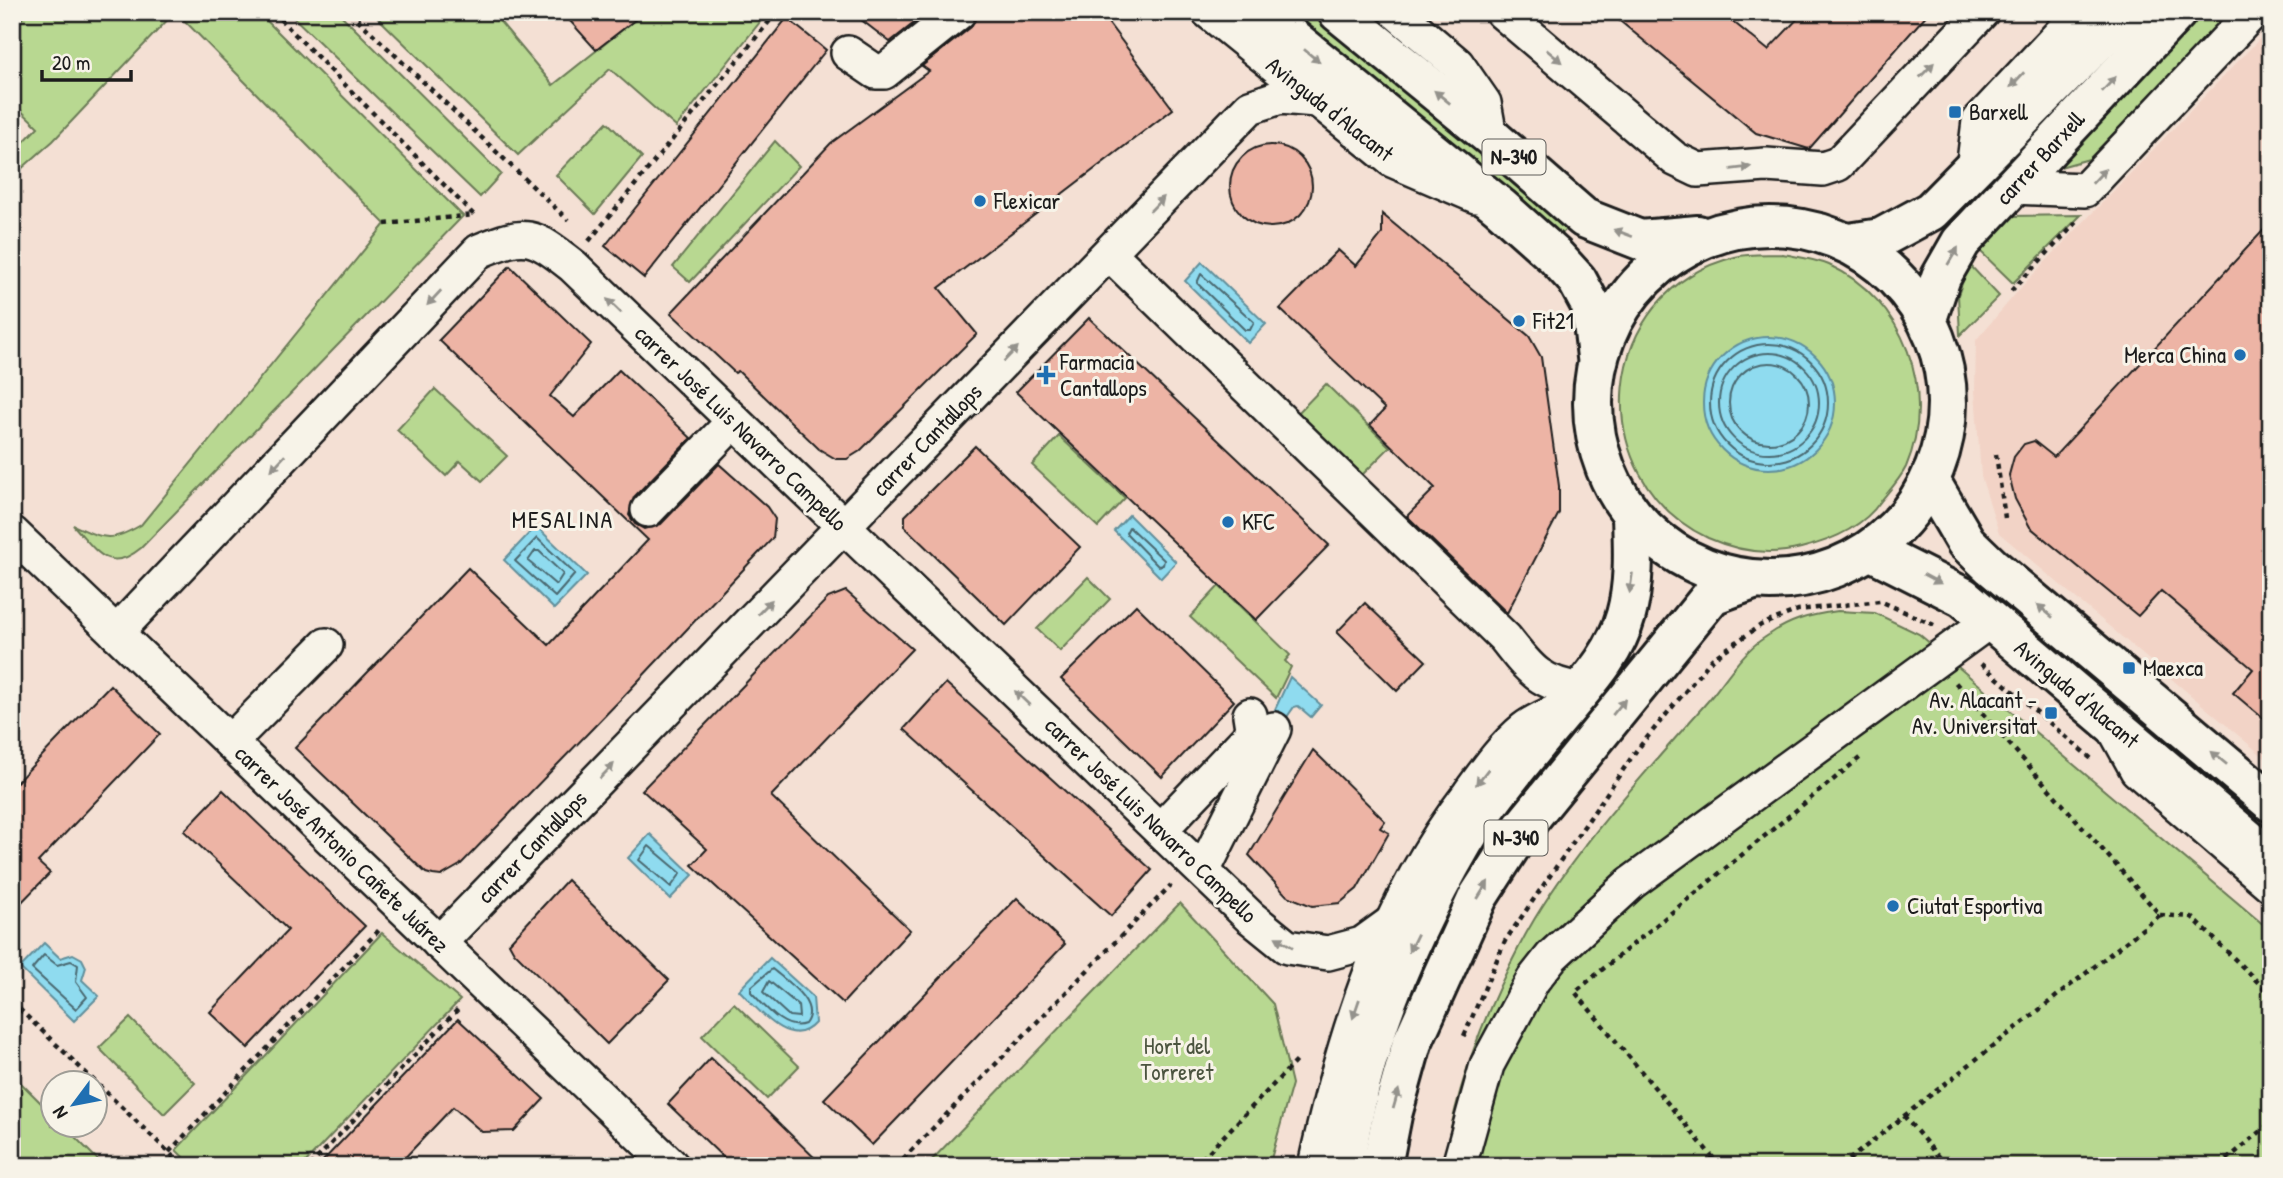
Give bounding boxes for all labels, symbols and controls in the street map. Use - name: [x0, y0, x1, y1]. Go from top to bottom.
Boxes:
- scale bar: [42, 38, 131, 82]
- text: 20 m: [52, 48, 90, 77]
- one-way arrow: [1304, 48, 1321, 63]
- one-way arrow: [1545, 48, 1563, 64]
- street label: Avinguda d'Alacant: [1260, 49, 1401, 169]
- one-way arrow: [1918, 61, 1935, 78]
- one-way arrow: [2010, 71, 2026, 88]
- one-way arrow: [2101, 76, 2117, 93]
- one-way arrow: [1434, 90, 1452, 105]
- place label: Barxell: [1969, 96, 2029, 127]
- street label: carrer Barxell: [1988, 103, 2092, 211]
- marker: Barxell: [1947, 104, 1963, 120]
- road number: N-340: [1482, 140, 1546, 174]
- one-way arrow: [1730, 162, 1752, 173]
- one-way arrow: [2090, 168, 2106, 185]
- place label: Flexicar: [993, 185, 1060, 216]
- marker: Flexicar: [972, 193, 988, 209]
- one-way arrow: [1148, 196, 1164, 213]
- one-way arrow: [1612, 227, 1633, 238]
- one-way arrow: [1947, 247, 1959, 266]
- one-way arrow: [427, 289, 443, 306]
- one-way arrow: [606, 297, 623, 314]
- place label: Fit21: [1532, 305, 1574, 336]
- marker: Fit21: [1511, 313, 1527, 329]
- street label: carrer José Luis Navarro Campello: [628, 318, 854, 538]
- place label: Merca China: [2124, 339, 2226, 370]
- one-way arrow: [1002, 346, 1018, 363]
- place label: Farmacia Cantallops: [1059, 346, 1147, 403]
- marker: Merca China: [2232, 347, 2248, 363]
- marker: Farmacia Cantallops: [1038, 367, 1054, 383]
- street label: carrer Cantallops: [865, 376, 989, 503]
- one-way arrow: [270, 454, 286, 471]
- district label: MESALINA: [512, 503, 614, 535]
- place label: KFC: [1242, 506, 1275, 537]
- marker: KFC: [1220, 514, 1236, 530]
- one-way arrow: [1625, 572, 1636, 594]
- one-way arrow: [1922, 574, 1942, 585]
- one-way arrow: [756, 600, 773, 616]
- one-way arrow: [2036, 604, 2053, 619]
- street label: Avinguda d'Alacant: [2008, 632, 2147, 756]
- place label: Maexca: [2143, 652, 2203, 683]
- marker: Maexca: [2121, 660, 2137, 676]
- place label: Av. Alacant - Av. Universitat: [1912, 684, 2038, 741]
- one-way arrow: [1014, 689, 1031, 706]
- one-way arrow: [1611, 699, 1626, 717]
- marker: Av. Alacant - Av. Universitat: [2043, 705, 2059, 721]
- street label: carrer José Luis Navarro Campello: [1038, 710, 1264, 930]
- street label: carrer José Antonio Cañete Juárez: [228, 738, 456, 960]
- one-way arrow: [2210, 750, 2228, 765]
- one-way arrow: [598, 763, 614, 780]
- one-way arrow: [1475, 768, 1489, 786]
- street label: carrer Cantallops: [470, 783, 594, 910]
- road number: N-340: [1484, 820, 1548, 856]
- one-way arrow: [1476, 880, 1489, 899]
- place label: Ciutat Esportiva: [1907, 890, 2042, 921]
- marker: Ciutat Esportiva: [1885, 898, 1901, 914]
- one-way arrow: [1407, 933, 1419, 953]
- one-way arrow: [1274, 936, 1294, 949]
- one-way arrow: [1350, 999, 1361, 1020]
- park label: Hort del Torreret: [1141, 1030, 1214, 1087]
- north arrow: [38, 1070, 108, 1140]
- one-way arrow: [1391, 1088, 1402, 1110]
- text: N: [46, 1102, 73, 1124]

